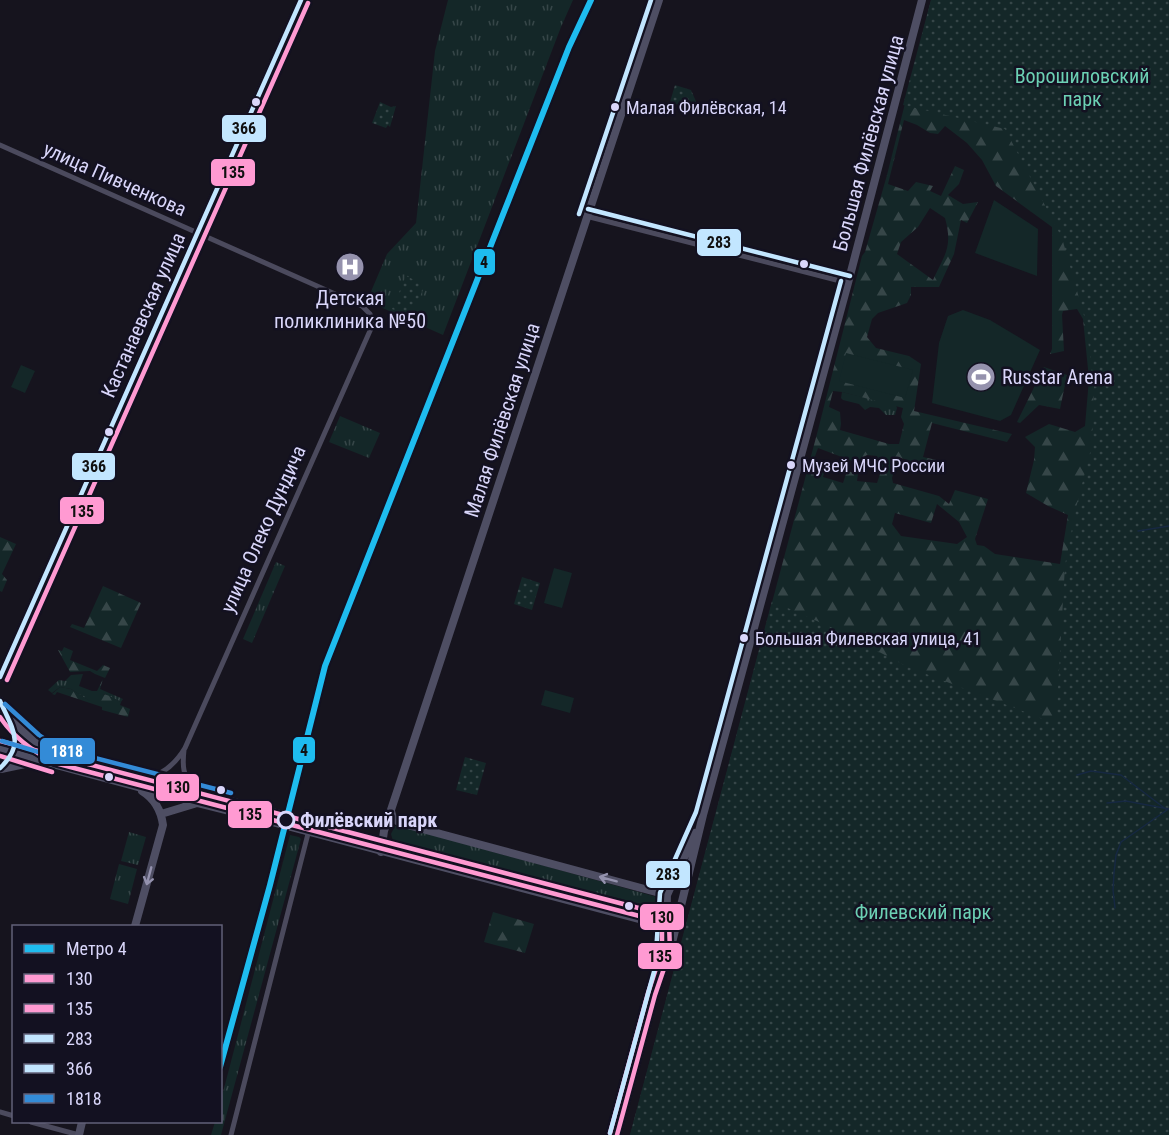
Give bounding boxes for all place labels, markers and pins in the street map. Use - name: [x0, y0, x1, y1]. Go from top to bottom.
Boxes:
- unlabelled marker: [250, 96, 262, 108]
- place label: Малая Филёвская, 14: [626, 97, 787, 118]
- marker: Малая Филёвская, 14: [609, 101, 621, 113]
- hospital icon: Детская поликлиника №50: [334, 251, 366, 283]
- unlabelled marker: [798, 258, 810, 270]
- place label: Детская поликлиника №50: [274, 286, 426, 333]
- sports icon: Russtar Arena: [965, 361, 997, 393]
- place label: Russtar Arena: [1002, 365, 1113, 389]
- unlabelled marker: [103, 426, 115, 438]
- place label: Музей МЧС России: [802, 455, 945, 476]
- marker: Музей МЧС России: [785, 459, 797, 471]
- place label: Большая Филевская улица, 41: [755, 628, 981, 649]
- marker: Большая Филевская улица, 41: [738, 632, 750, 644]
- unlabelled marker: [103, 771, 115, 783]
- unlabelled marker: [215, 784, 227, 796]
- place label: Филёвский парк: [300, 808, 437, 832]
- marker: Филёвский парк: [277, 811, 295, 829]
- unlabelled marker: [623, 900, 635, 912]

